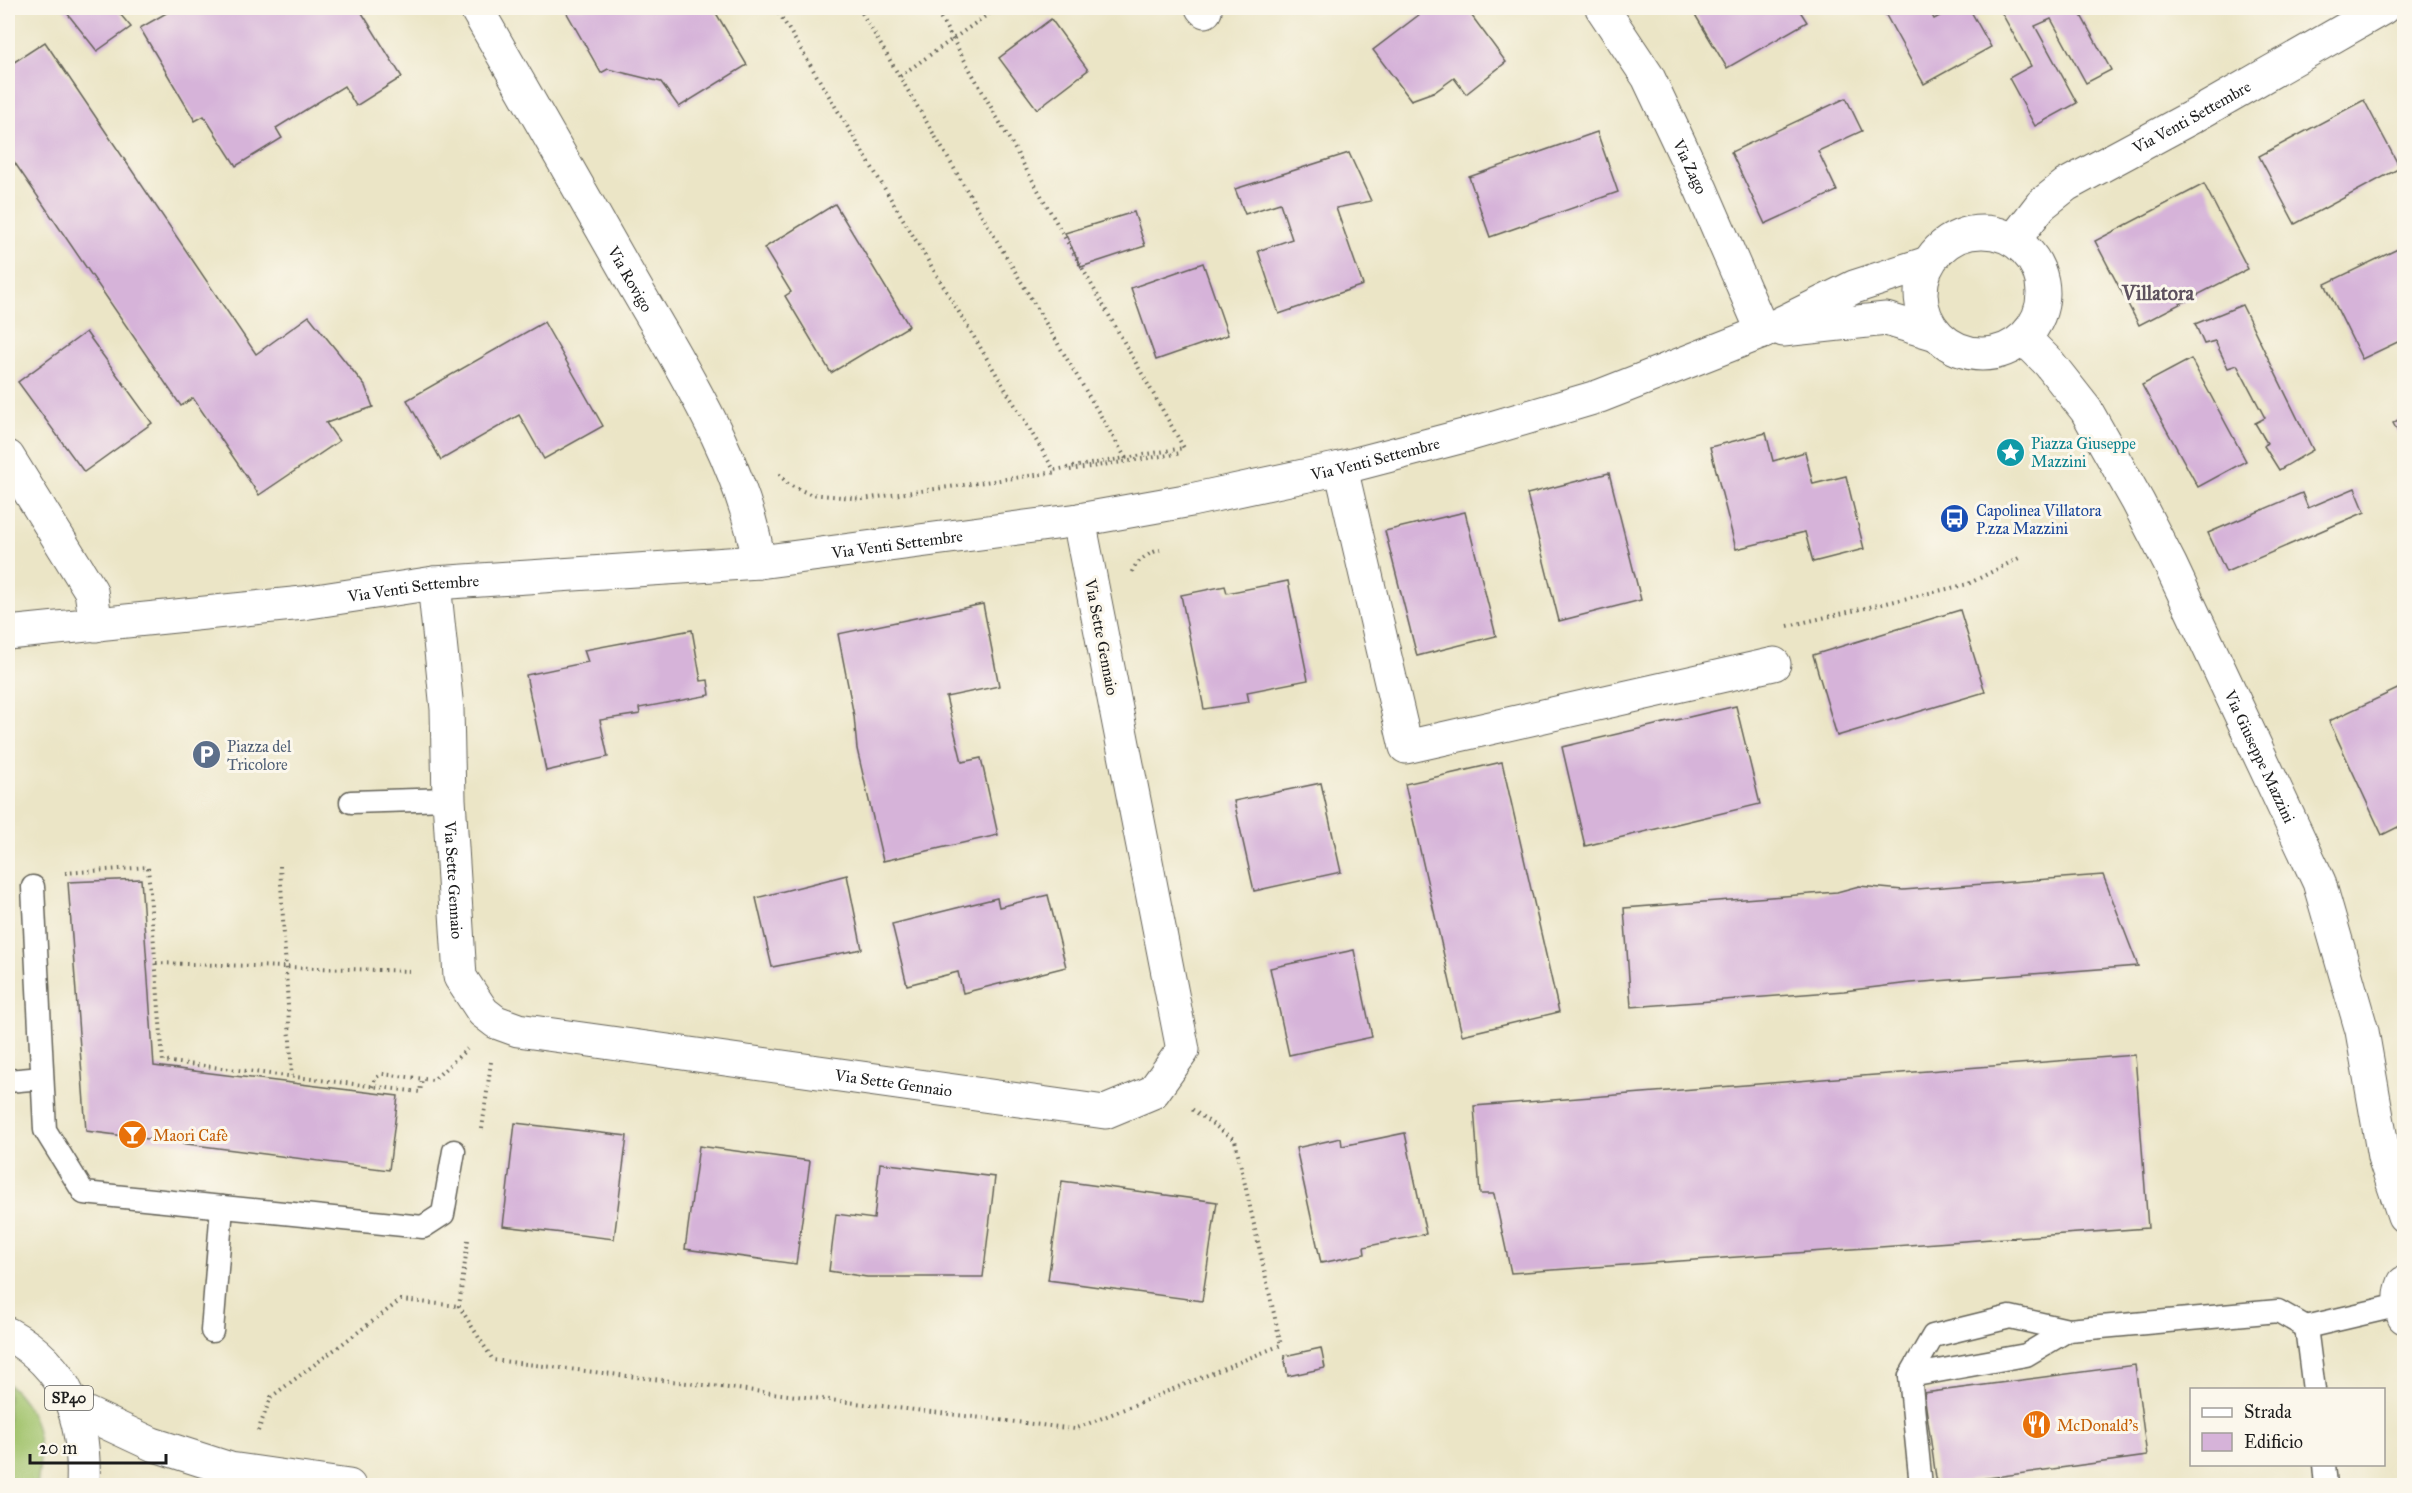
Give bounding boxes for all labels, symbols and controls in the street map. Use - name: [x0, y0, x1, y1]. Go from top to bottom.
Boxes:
- street label: Via Venti Settembre: [2128, 77, 2254, 158]
- street label: Via Zago: [1668, 136, 1711, 197]
- street label: Via Rovigo: [603, 242, 656, 315]
- district label: Villatora: [2121, 281, 2194, 305]
- street label: Via Venti Settembre: [1308, 434, 1442, 484]
- place label: Piazza Giuseppe Mazzini: [2031, 434, 2136, 471]
- place icon: Piazza Giuseppe Mazzini: [1994, 436, 2026, 468]
- place label: Capolinea Villatora P.zza Mazzini: [1976, 501, 2102, 538]
- bus stop icon: Capolinea Villatora P.zza Mazzini: [1939, 503, 1971, 535]
- street label: Via Venti Settembre: [829, 526, 964, 563]
- street label: Via Venti Settembre: [346, 571, 480, 606]
- street label: Via Sette Gennaio: [1081, 576, 1122, 697]
- street label: Via Giuseppe Mazzini: [2220, 686, 2299, 827]
- place label: Piazza del Tricolore: [227, 737, 292, 774]
- parking icon: Piazza del Tricolore: [190, 739, 222, 771]
- street label: Via Sette Gennaio: [440, 820, 467, 940]
- street label: Via Sette Gennaio: [833, 1065, 953, 1101]
- bar icon: Maori Cafè: [116, 1119, 148, 1151]
- place label: Maori Cafè: [153, 1126, 228, 1145]
- road number: SP40: [45, 1386, 93, 1410]
- legend: [2190, 1388, 2385, 1466]
- text: Strada: [2244, 1401, 2292, 1423]
- restaurant icon: McDonald's: [2020, 1409, 2052, 1441]
- place label: McDonald's: [2057, 1416, 2138, 1435]
- scale bar: [30, 1427, 166, 1465]
- text: Edificio: [2244, 1431, 2303, 1453]
- text: 20 m: [39, 1437, 77, 1459]

